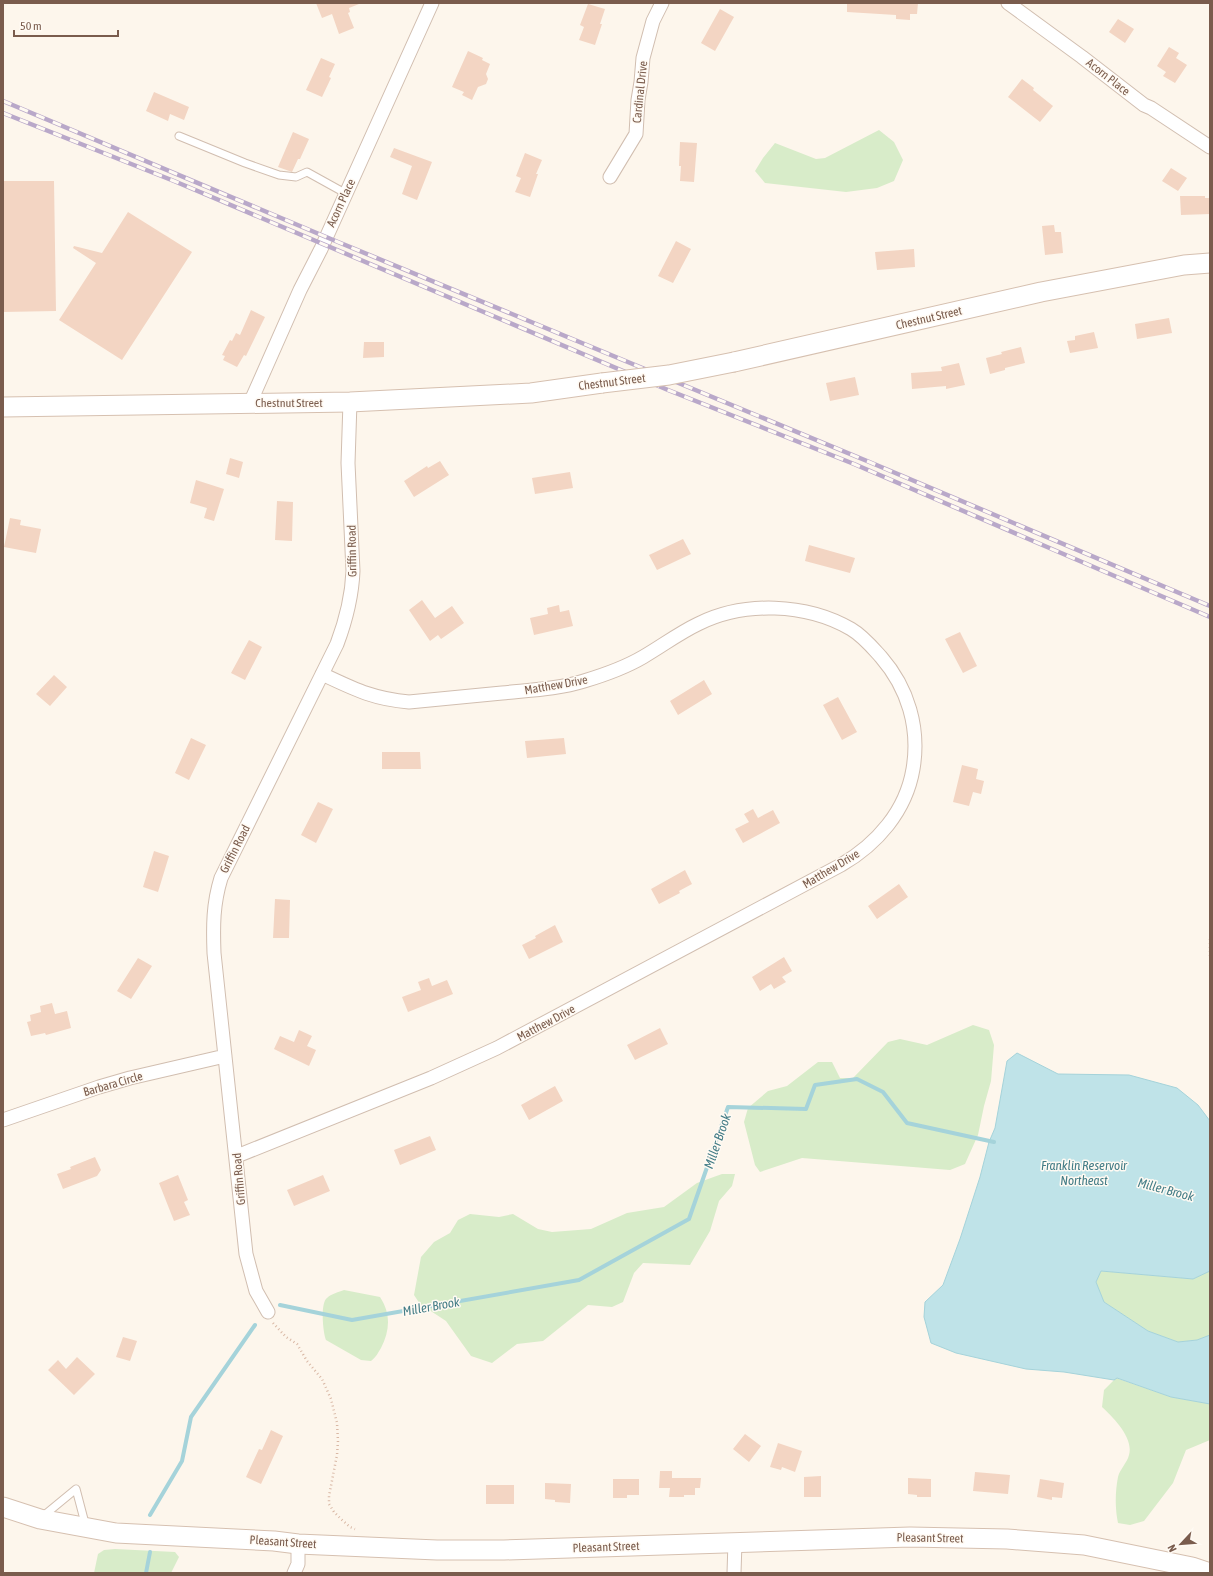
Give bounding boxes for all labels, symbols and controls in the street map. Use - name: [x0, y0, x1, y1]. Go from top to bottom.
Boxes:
- scale bar: [14, 12, 118, 38]
- text: 50 m: [20, 19, 42, 33]
- street label: Acorn Place: [1083, 56, 1133, 98]
- street label: Cardinal Drive: [630, 60, 650, 124]
- street label: Acorn Place: [324, 177, 358, 229]
- street label: Chestnut Street: [895, 303, 964, 332]
- street label: Chestnut Street: [578, 371, 647, 393]
- street label: Chestnut Street: [255, 396, 323, 410]
- street label: Griffin Road: [345, 525, 359, 577]
- street label: Matthew Drive: [523, 673, 589, 697]
- street label: Griffin Road: [217, 823, 253, 875]
- street label: Matthew Drive: [800, 847, 862, 891]
- street label: Matthew Drive: [515, 1002, 577, 1044]
- street label: Barbara Circle: [82, 1069, 144, 1099]
- water label: Miller Brook: [701, 1111, 734, 1171]
- street label: Griffin Road: [230, 1152, 248, 1206]
- water label: Franklin Reservoir Northeast: [1041, 1158, 1128, 1188]
- water label: Miller Brook: [1136, 1175, 1196, 1204]
- water label: Miller Brook: [401, 1294, 461, 1319]
- north arrow: [1161, 1524, 1201, 1564]
- street label: Pleasant Street: [896, 1530, 964, 1546]
- street label: Pleasant Street: [249, 1533, 317, 1551]
- street label: Pleasant Street: [572, 1539, 640, 1555]
- text: N: [1165, 1543, 1179, 1554]

